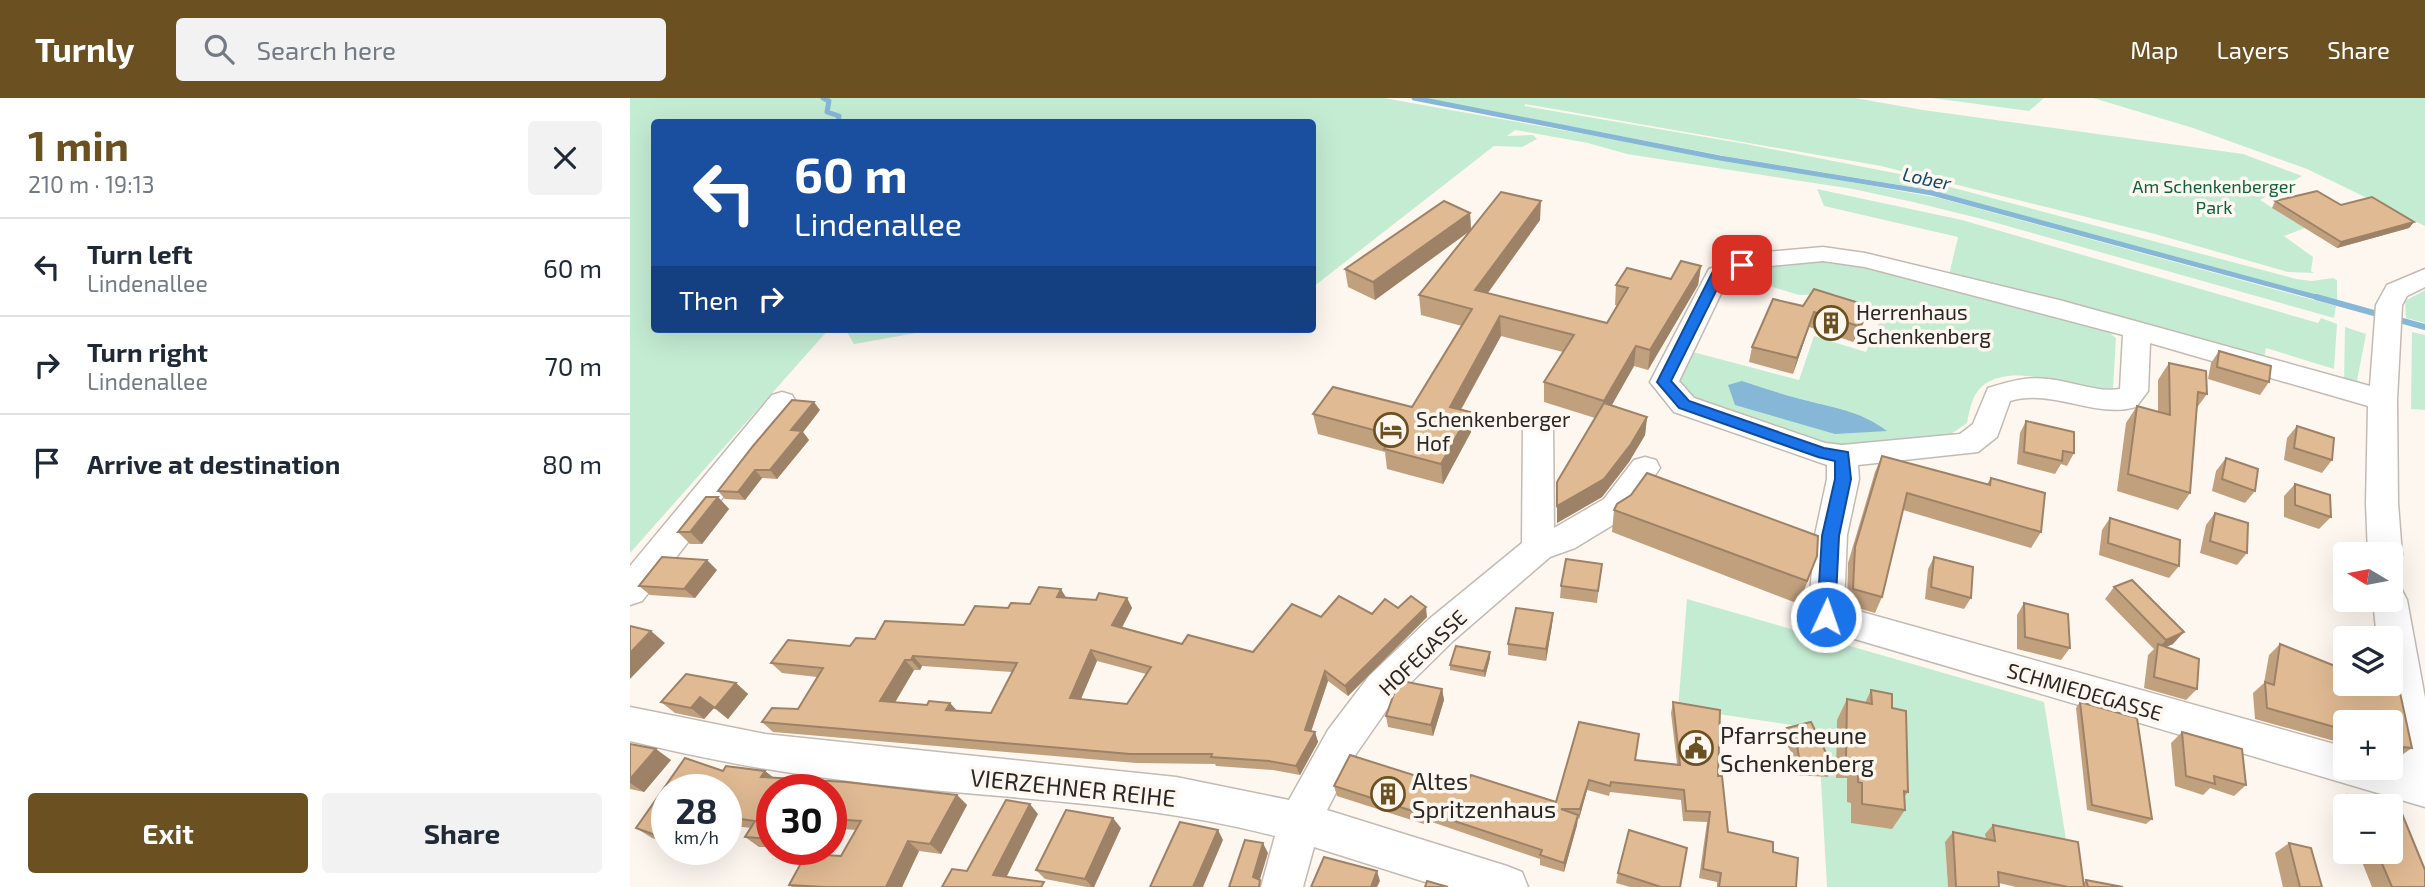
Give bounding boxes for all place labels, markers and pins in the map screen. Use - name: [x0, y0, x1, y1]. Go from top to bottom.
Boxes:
- pin: [1712, 235, 1772, 295]
- place label: Herrenhaus Schenkenberg: [1856, 299, 1991, 348]
- building icon: Herrenhaus Schenkenberg: [1812, 304, 1850, 342]
- place label: Schenkenberger Hof: [1416, 406, 1571, 455]
- hotel icon: Schenkenberger Hof: [1372, 411, 1410, 449]
- place label: Pfarrscheune Schenkenberg: [1720, 720, 1874, 777]
- public building icon: Pfarrscheune Schenkenberg: [1677, 729, 1715, 767]
- place label: Altes Spritzenhaus: [1412, 766, 1556, 823]
- building icon: Altes Spritzenhaus: [1369, 775, 1407, 813]

